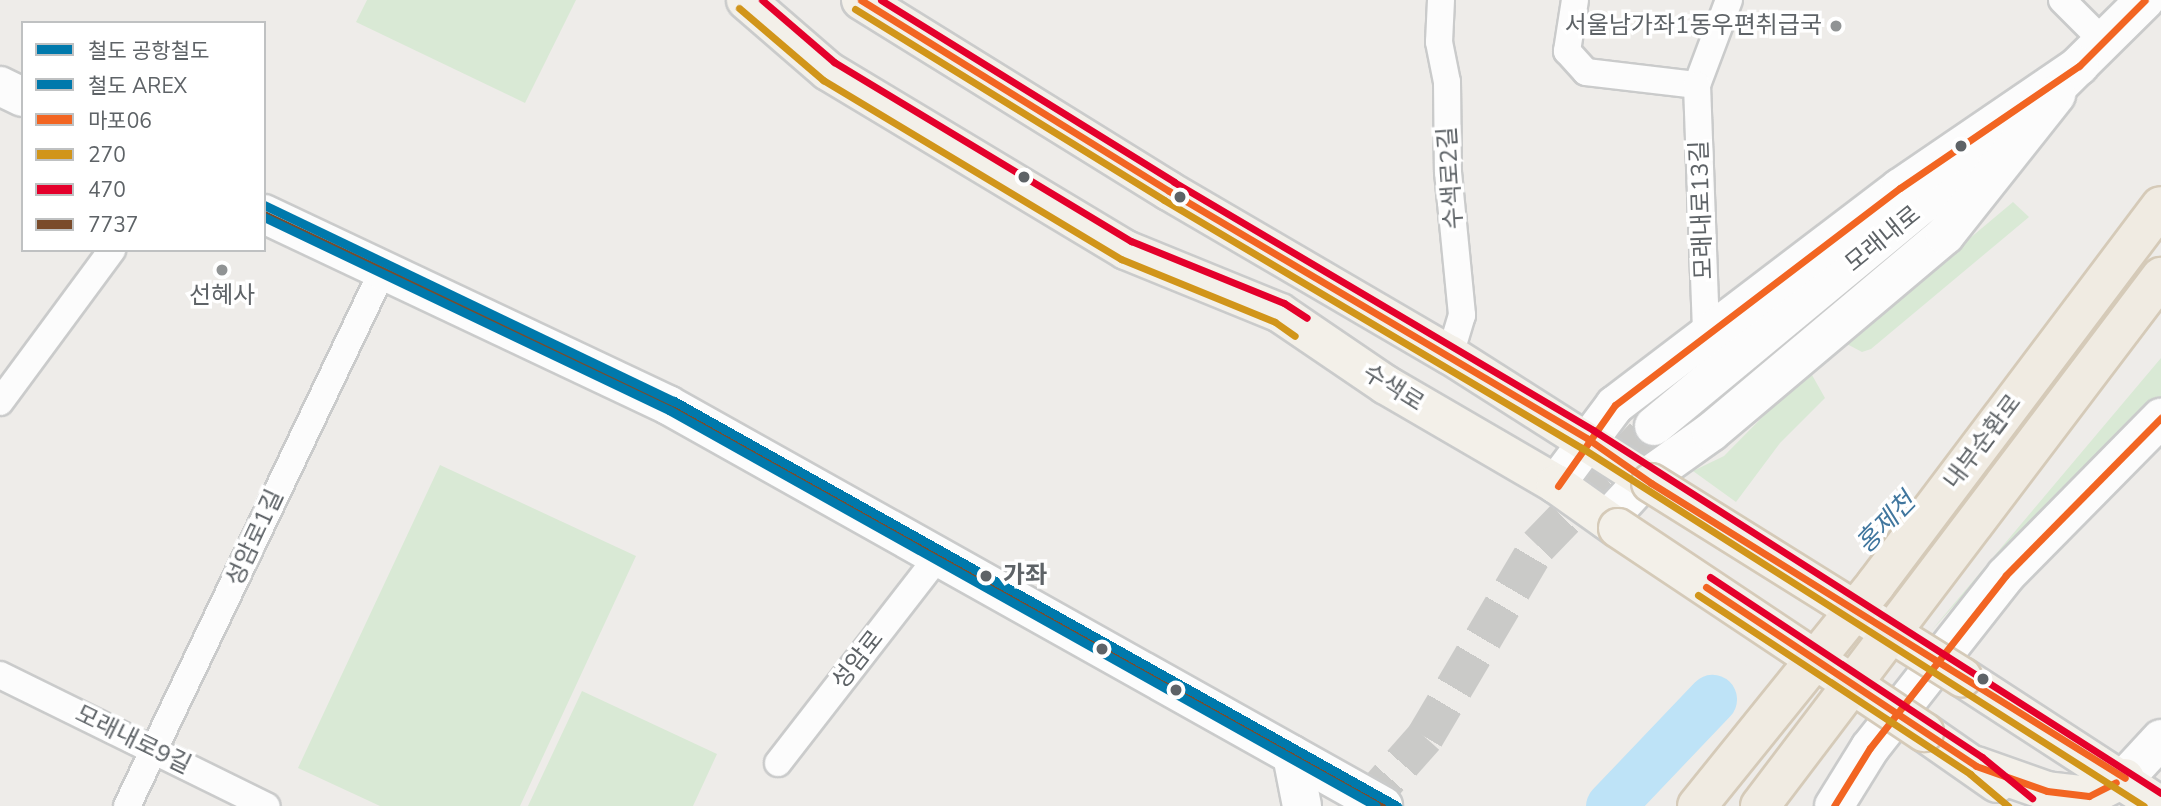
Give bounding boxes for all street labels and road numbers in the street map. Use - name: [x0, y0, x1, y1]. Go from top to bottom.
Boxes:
- street label: 수색로2길: [1433, 126, 1469, 230]
- street label: 모래내로13길: [1685, 140, 1719, 280]
- street label: 모래내로: [1840, 200, 1926, 278]
- street label: 수색로: [1357, 358, 1429, 418]
- street label: 내부순환로: [1938, 389, 2028, 495]
- street label: 성암로1길: [220, 485, 290, 591]
- street label: 성암로: [826, 625, 890, 695]
- street label: 모래내로9길: [71, 700, 195, 780]

